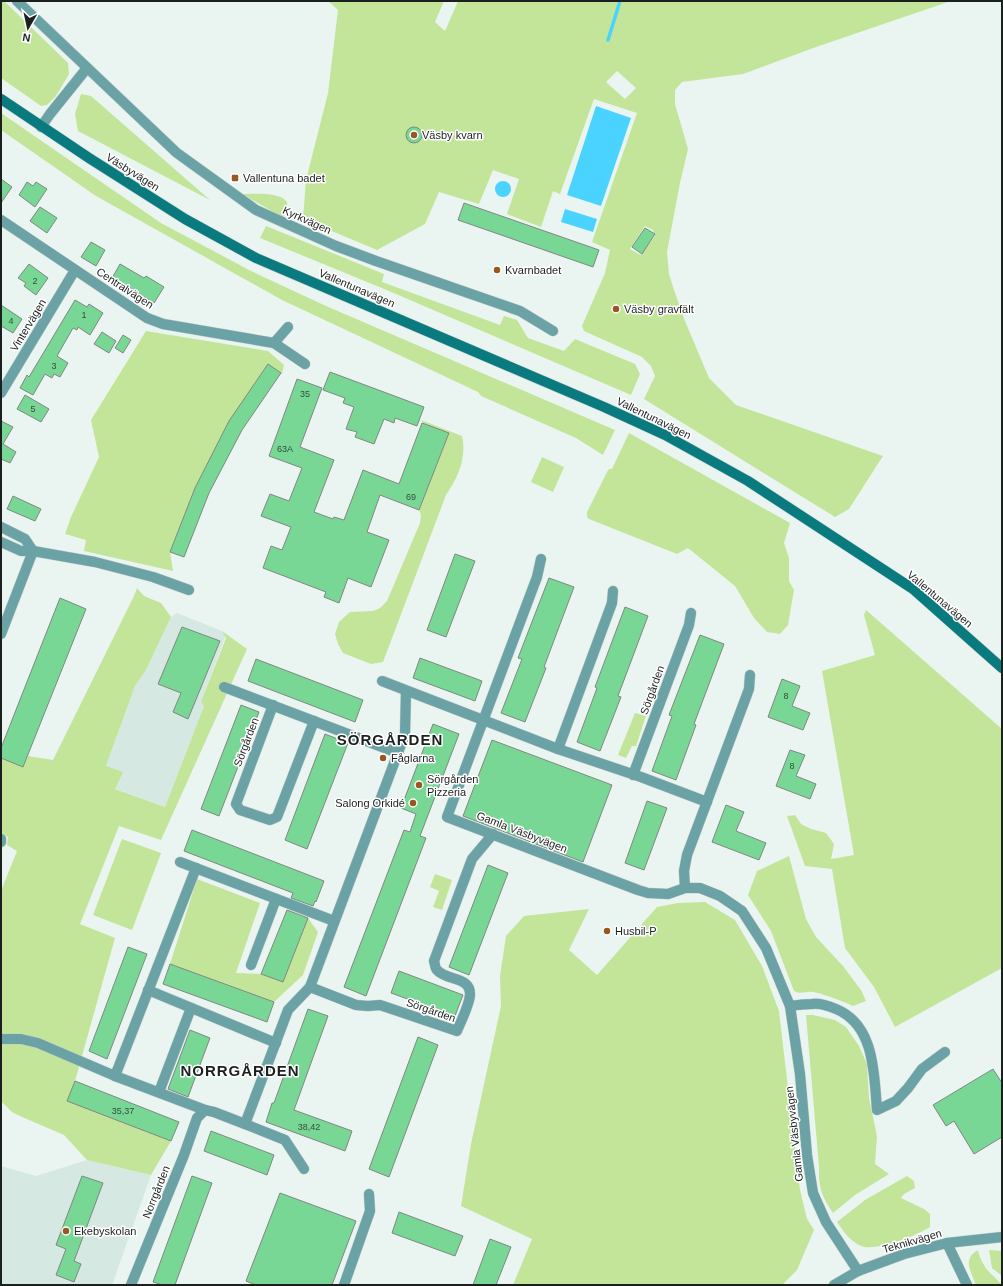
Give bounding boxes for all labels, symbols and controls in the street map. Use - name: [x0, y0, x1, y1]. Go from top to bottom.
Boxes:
- north arrow: [8, 8, 48, 48]
- text: N: [22, 31, 31, 44]
- place label: Väsby kvarn: [422, 129, 483, 141]
- marker: Väsby kvarn: [409, 130, 419, 140]
- street label: Väsbyvägen: [104, 151, 162, 193]
- place label: Vallentuna badet: [243, 172, 325, 184]
- marker: Vallentuna badet: [230, 173, 240, 183]
- street label: Kyrkvägen: [281, 204, 333, 236]
- place label: Kvarnbadet: [505, 264, 561, 276]
- street label: Centralvägen: [94, 265, 156, 311]
- marker: Kvarnbadet: [492, 265, 502, 275]
- street label: Vallentunavägen: [317, 267, 397, 309]
- house number: 2: [32, 276, 38, 286]
- street label: Vintervägen: [8, 297, 48, 353]
- place label: Väsby gravfält: [624, 303, 694, 315]
- marker: Väsby gravfält: [611, 304, 621, 314]
- house number: 1: [81, 310, 87, 320]
- house number: 4: [8, 316, 14, 326]
- house number: 3: [51, 361, 57, 371]
- house number: 35: [300, 389, 310, 399]
- street label: Vallentunavägen: [615, 395, 693, 441]
- house number: 5: [30, 404, 36, 414]
- house number: 63A: [277, 444, 293, 454]
- house number: 69: [406, 492, 416, 502]
- street label: Vallentunavägen: [905, 568, 975, 630]
- street label: Sörgården: [638, 664, 666, 716]
- house number: 8: [783, 691, 789, 701]
- street label: Sörgården: [231, 716, 261, 768]
- district label: SÖRGÅRDEN: [337, 731, 443, 748]
- place label: Fåglarna: [391, 752, 435, 764]
- marker: Fåglarna: [378, 753, 388, 763]
- house number: 8: [789, 761, 795, 771]
- place label: Sörgården Pizzeria: [427, 773, 478, 798]
- marker: Sörgården Pizzeria: [414, 780, 424, 790]
- place label: Salong Orkidé: [335, 797, 405, 809]
- marker: Salong Orkidé: [408, 798, 418, 808]
- street label: Gamla Väsbyvägen: [475, 809, 569, 855]
- place label: Husbil-P: [615, 925, 657, 937]
- marker: Husbil-P: [602, 926, 612, 936]
- street label: Sörgården: [405, 996, 457, 1024]
- district label: NORRGÅRDEN: [180, 1062, 300, 1079]
- street label: Gamla Väsbyvägen: [783, 1086, 805, 1182]
- house number: 35,37: [112, 1106, 134, 1116]
- house number: 38,42: [298, 1122, 320, 1132]
- street label: Norrgården: [140, 1164, 172, 1220]
- place label: Ekebyskolan: [74, 1225, 136, 1237]
- marker: Ekebyskolan: [61, 1226, 71, 1236]
- street label: Teknikvägen: [881, 1227, 943, 1255]

